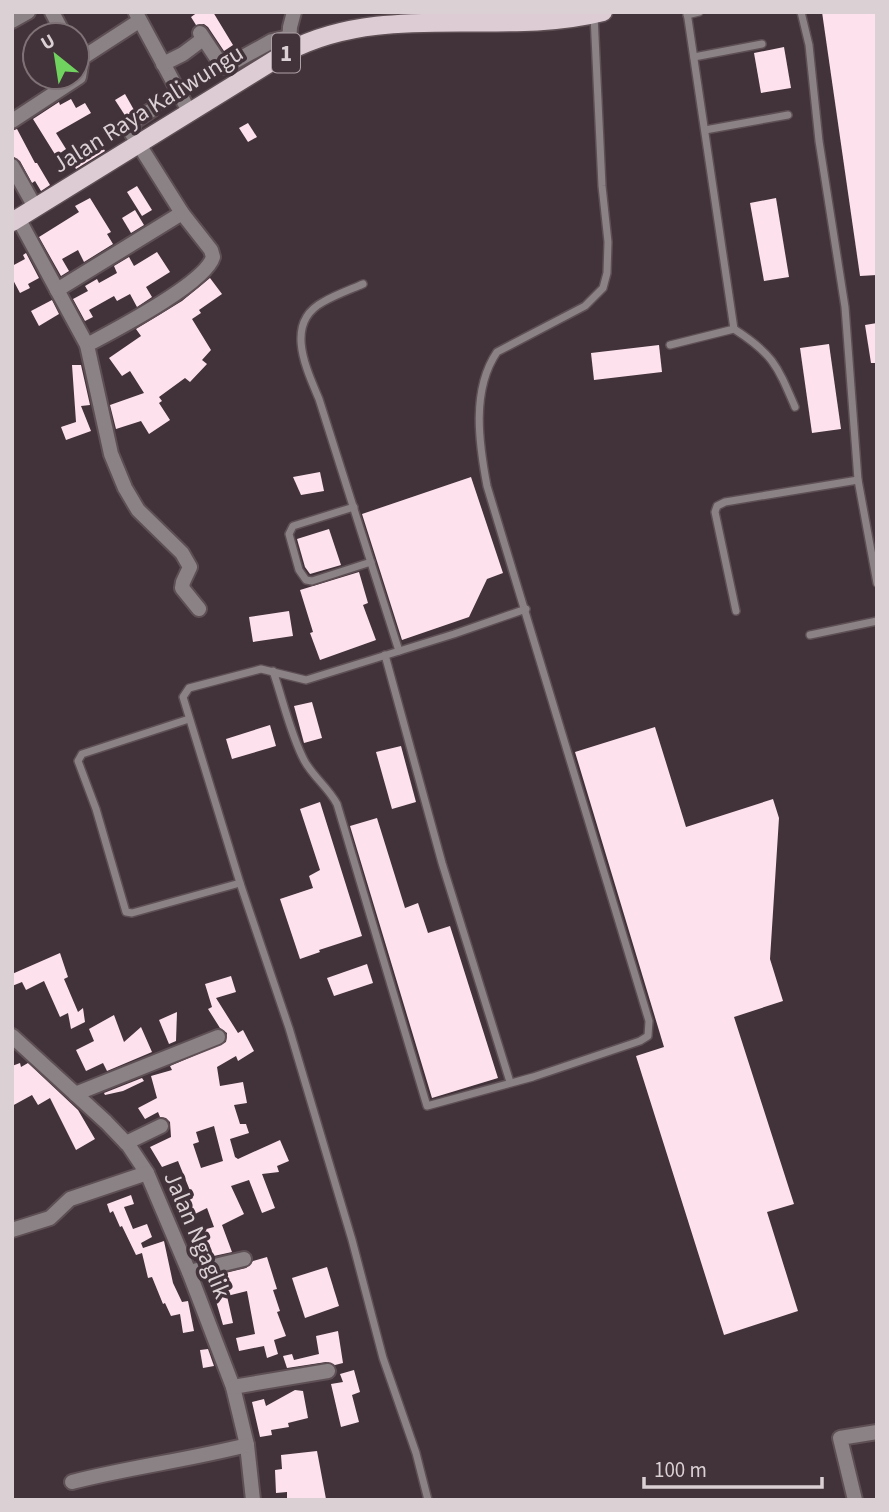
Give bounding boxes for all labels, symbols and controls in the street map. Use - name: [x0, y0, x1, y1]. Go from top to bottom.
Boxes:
- north arrow: [21, 21, 91, 91]
- text: U: [36, 28, 60, 57]
- road number: 1: [272, 34, 300, 72]
- street label: Jalan Raya Kaliwungu: [46, 36, 250, 182]
- street label: Jalan Ngaglik: [155, 1166, 240, 1304]
- scale bar: [644, 1446, 822, 1490]
- text: 100 m: [654, 1455, 707, 1485]

